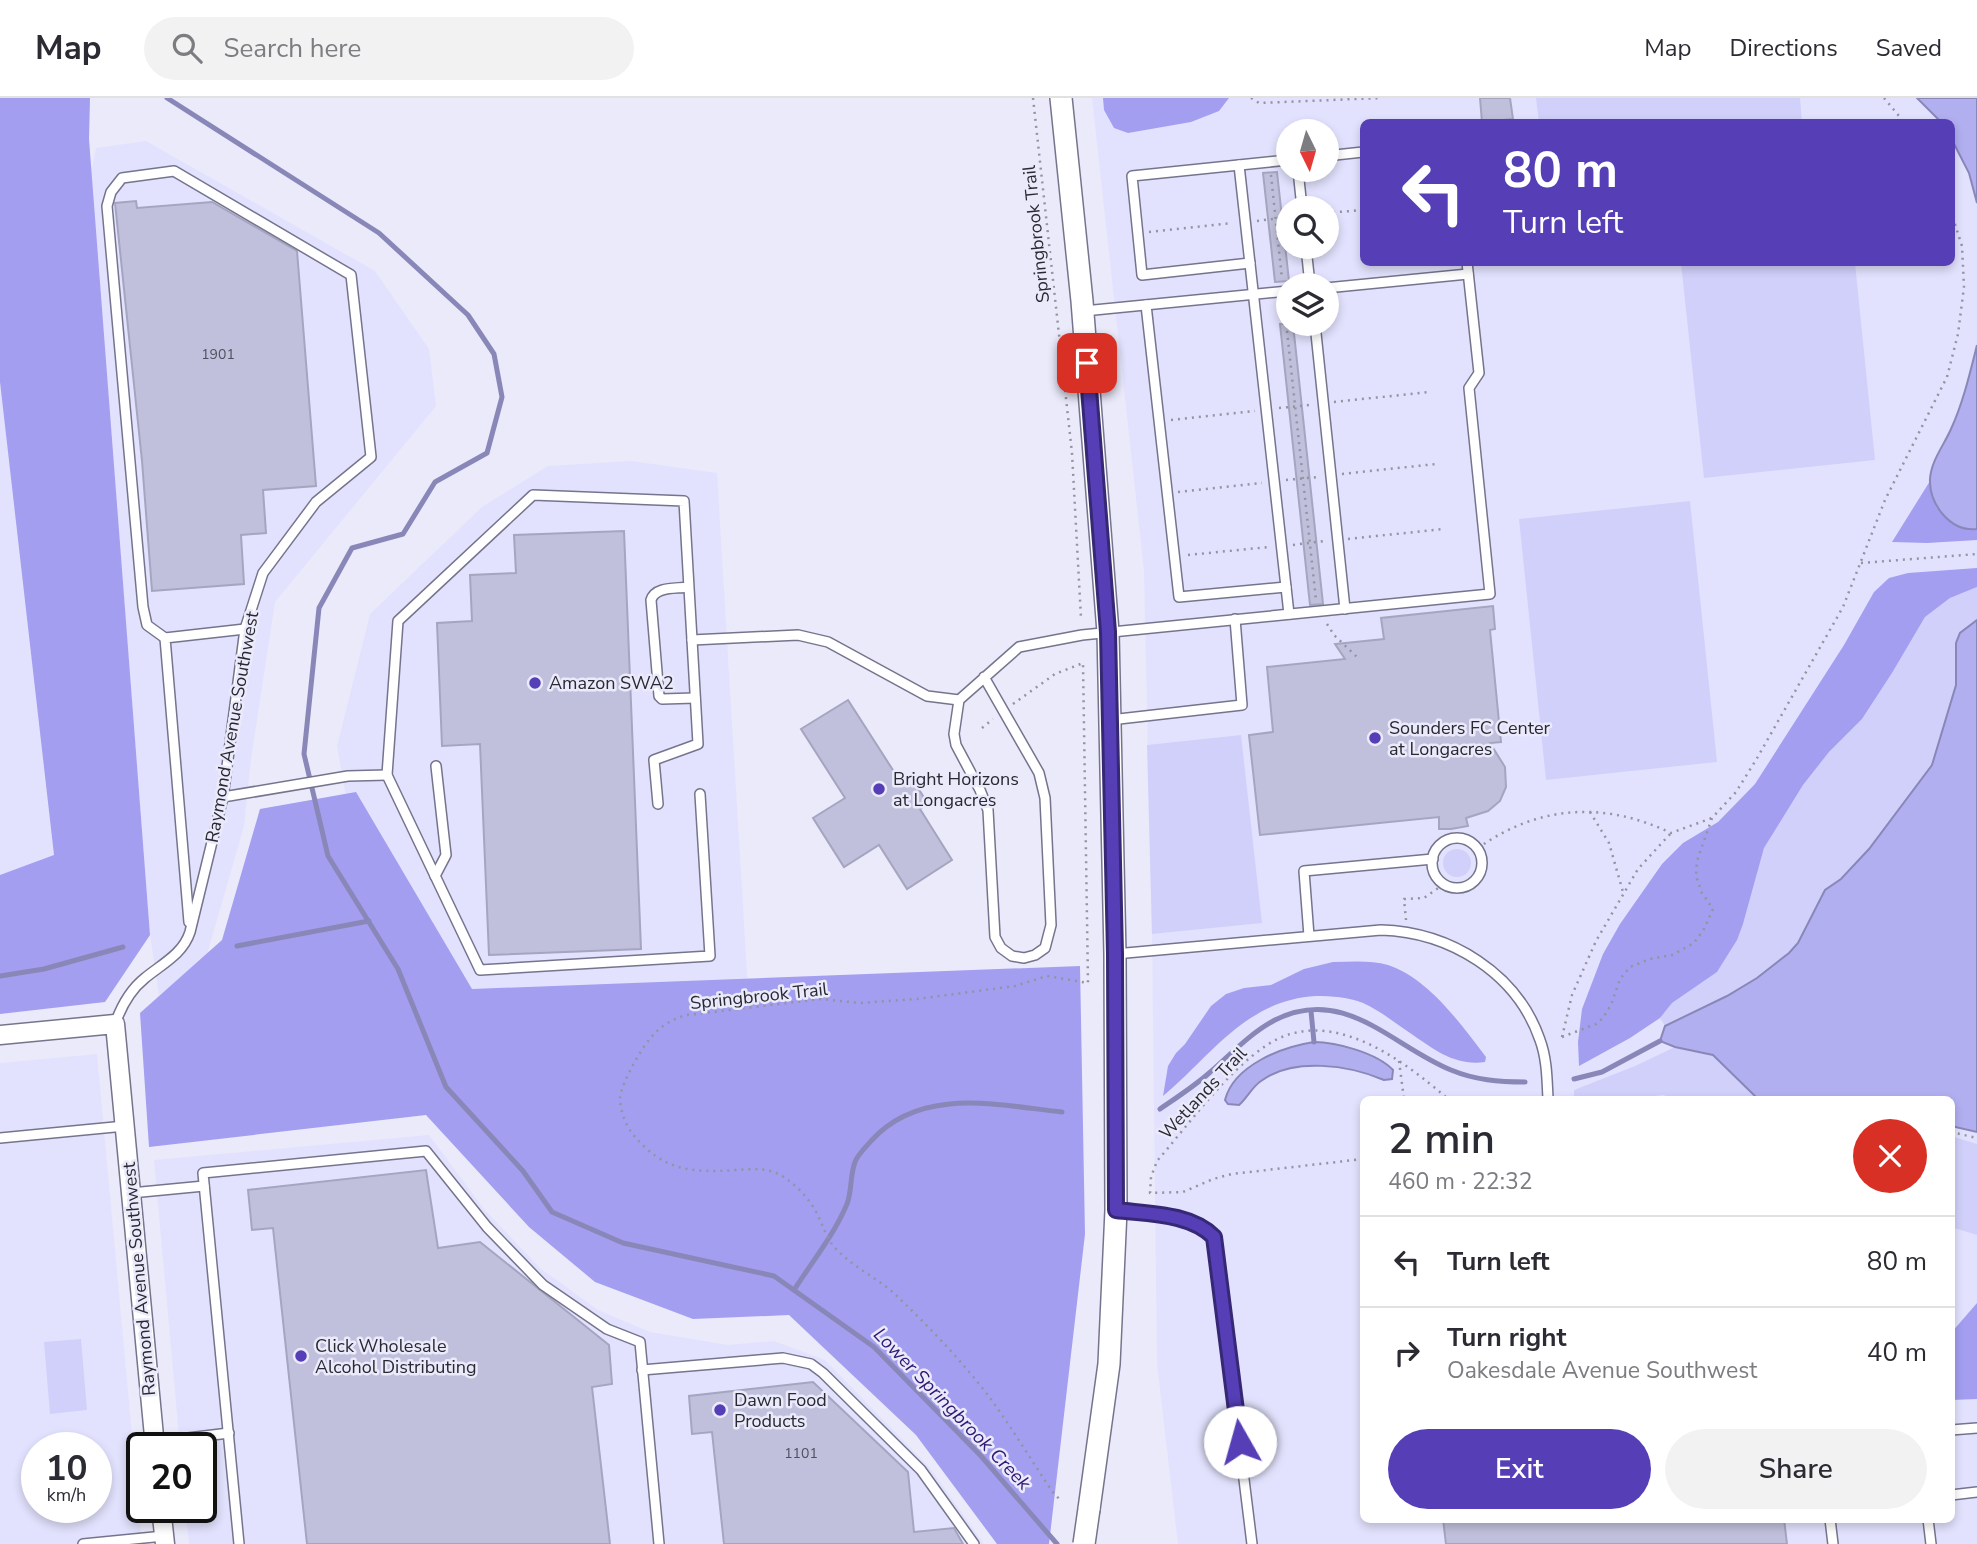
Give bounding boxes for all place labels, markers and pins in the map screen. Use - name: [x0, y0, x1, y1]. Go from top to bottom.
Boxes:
- pin: [1057, 333, 1117, 393]
- place label: Amazon SWA2: [549, 671, 674, 695]
- marker: Amazon SWA2: [527, 675, 543, 691]
- place label: Sounders FC Center at Longacres: [1389, 716, 1550, 761]
- marker: Sounders FC Center at Longacres: [1367, 730, 1383, 746]
- place label: Bright Horizons at Longacres: [893, 767, 1019, 812]
- marker: Bright Horizons at Longacres: [871, 781, 887, 797]
- place label: Click Wholesale Alcohol Distributing: [315, 1334, 477, 1379]
- marker: Click Wholesale Alcohol Distributing: [293, 1348, 309, 1364]
- place label: Dawn Food Products: [734, 1388, 827, 1433]
- marker: Dawn Food Products: [712, 1402, 728, 1418]

